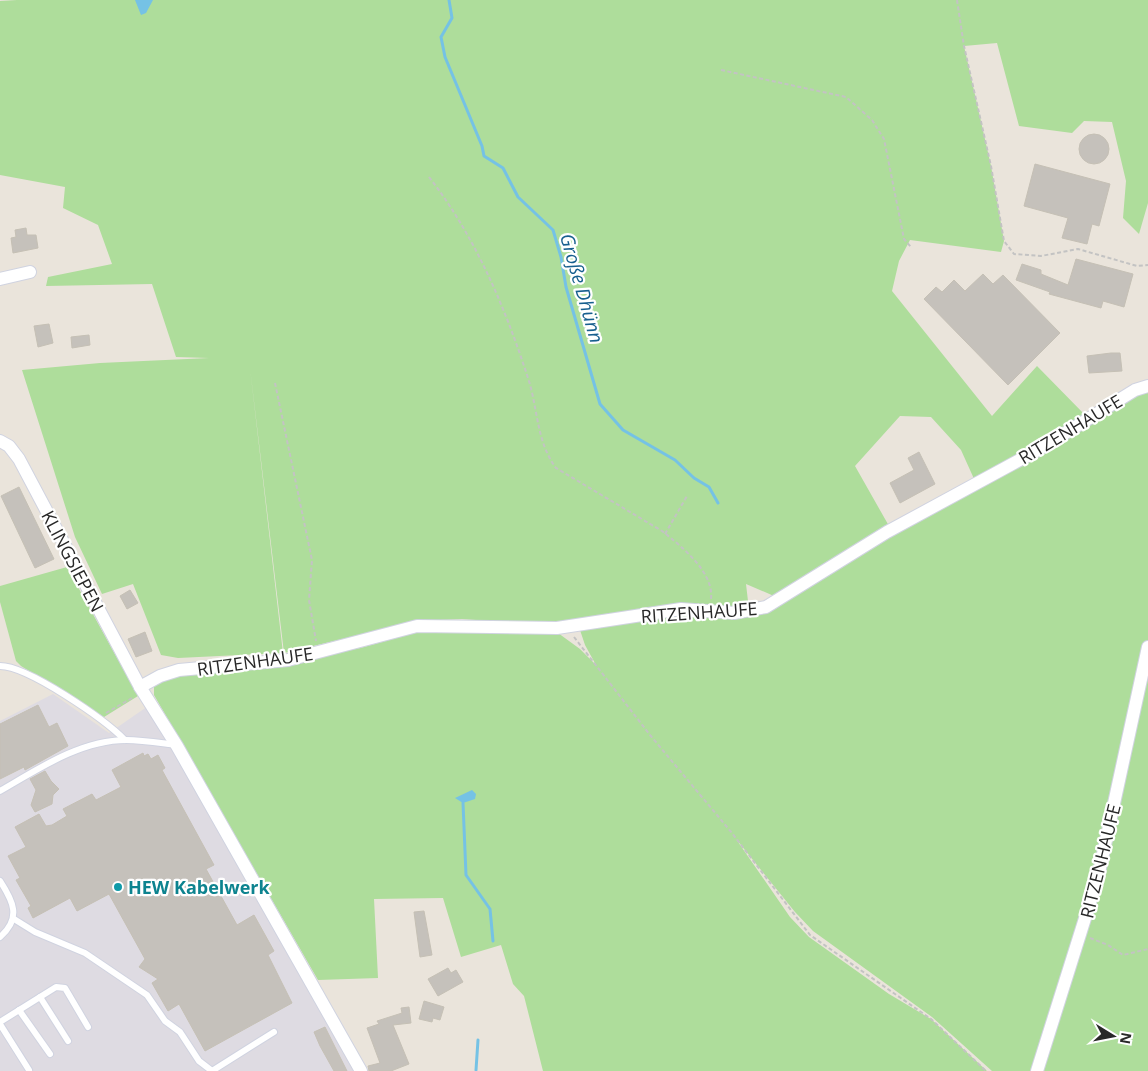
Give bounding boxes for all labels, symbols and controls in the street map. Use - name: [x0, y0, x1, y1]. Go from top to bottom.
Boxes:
- water label: Große Dhünn: [554, 230, 610, 346]
- street label: RITZENHAUFE: [1014, 389, 1126, 469]
- street label: KLINGSIEPEN: [36, 506, 110, 616]
- street label: RITZENHAUFE: [640, 596, 758, 628]
- street label: RITZENHAUFE: [195, 641, 315, 681]
- street label: RITZENHAUFE: [1074, 801, 1126, 921]
- place label: HEW Kabelwerk: [128, 875, 270, 899]
- marker: HEW Kabelwerk: [112, 881, 124, 893]
- north arrow: [1088, 1011, 1138, 1061]
- text: N: [1116, 1031, 1137, 1046]

